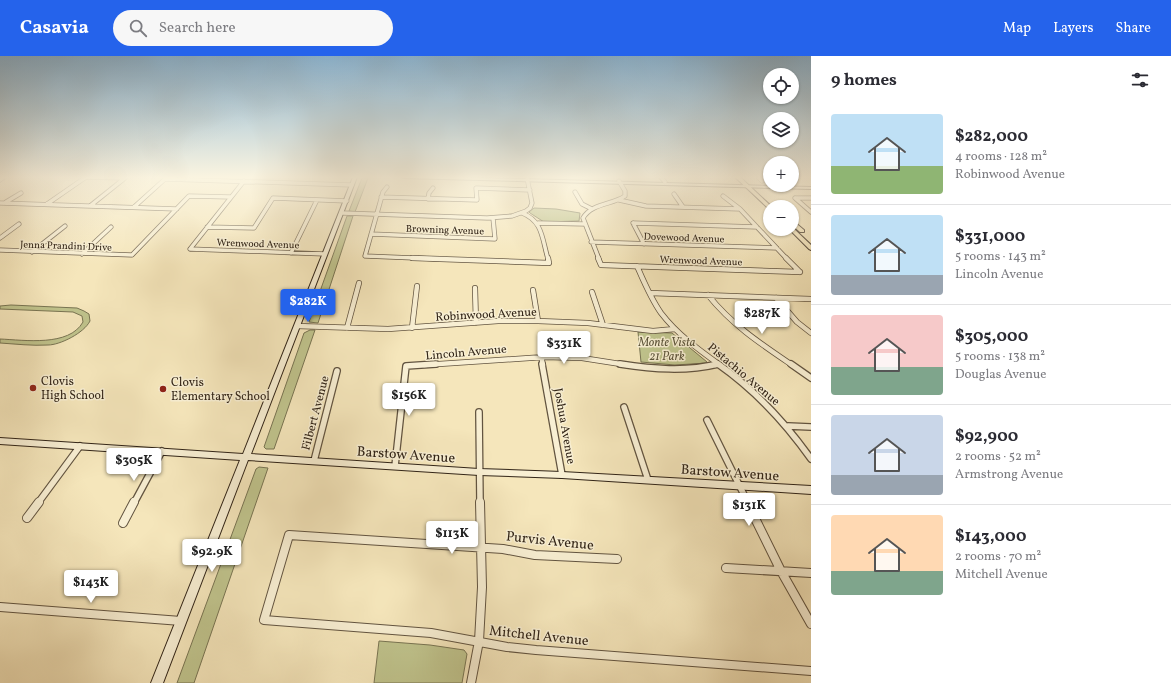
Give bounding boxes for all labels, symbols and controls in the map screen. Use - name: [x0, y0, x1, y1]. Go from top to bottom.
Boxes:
- search box: [113, 10, 393, 46]
- text: Casavia: [20, 15, 89, 41]
- icon: search: [127, 17, 149, 39]
- text: Search here: [159, 18, 236, 39]
- text: Map: [1003, 19, 1031, 38]
- text: Layers: [1053, 19, 1093, 38]
- text: Share: [1115, 19, 1151, 38]
- map controls: [763, 68, 799, 236]
- button: locate: [763, 68, 799, 104]
- text: 9 homes: [831, 69, 897, 92]
- icon: filters: [1129, 69, 1151, 91]
- button: layers: [763, 112, 799, 148]
- text: $282,000: [955, 125, 1028, 148]
- icon: home: [863, 130, 911, 178]
- text: 4 rooms · 128 m²: [955, 148, 1047, 166]
- button: +: [763, 156, 799, 192]
- text: Robinwood Avenue: [955, 166, 1065, 184]
- button: −: [763, 200, 799, 236]
- street label: Browning Avenue: [406, 222, 485, 238]
- text: $331,000: [955, 225, 1025, 248]
- street label: Dovewood Avenue: [643, 230, 725, 246]
- icon: home: [863, 231, 911, 279]
- street label: Wrenwood Avenue: [216, 236, 300, 252]
- street label: Jenna Prandini Drive: [20, 237, 112, 255]
- text: 5 rooms · 143 m²: [955, 248, 1046, 266]
- street label: Wrenwood Avenue: [659, 253, 743, 269]
- text: Lincoln Avenue: [955, 266, 1043, 284]
- pin: $282K: [280, 289, 336, 323]
- text: $282K: [289, 293, 327, 311]
- pin: $287K: [734, 301, 790, 335]
- street label: Robinwood Avenue: [435, 304, 537, 326]
- text: $287K: [744, 305, 780, 323]
- text: $305,000: [955, 325, 1028, 348]
- pin: $331K: [536, 331, 592, 365]
- icon: home: [863, 331, 911, 379]
- text: $331K: [546, 335, 582, 353]
- park label: Monte Vista 21 Park: [638, 335, 696, 365]
- street label: Pistachio Avenue: [704, 340, 783, 410]
- street label: Lincoln Avenue: [425, 341, 508, 365]
- text: 5 rooms · 138 m²: [955, 348, 1045, 366]
- text: Douglas Avenue: [955, 366, 1046, 384]
- place label: Clovis High School: [41, 374, 105, 404]
- street label: Filbert Avenue: [298, 374, 334, 452]
- place label: Clovis Elementary School: [171, 375, 270, 405]
- marker: Clovis High School: [28, 383, 38, 393]
- pin: $156K: [381, 383, 437, 417]
- marker: Clovis Elementary School: [158, 384, 168, 394]
- text: $156K: [391, 387, 427, 405]
- street label: Joshua Avenue: [549, 387, 579, 466]
- text: $92,900: [955, 425, 1018, 448]
- icon: home: [863, 431, 911, 479]
- street label: Barstow Avenue: [356, 443, 456, 468]
- pin: $305K: [106, 448, 162, 482]
- text: 2 rooms · 52 m²: [955, 448, 1041, 466]
- text: $305K: [115, 452, 153, 470]
- street label: Barstow Avenue: [680, 461, 780, 486]
- text: Armstrong Avenue: [955, 466, 1063, 484]
- pin: $131K: [721, 493, 777, 527]
- text: $131K: [732, 497, 766, 515]
- pin: $113K: [424, 521, 480, 555]
- text: $113K: [435, 525, 469, 543]
- text: $143,000: [955, 525, 1026, 548]
- street label: Purvis Avenue: [505, 527, 595, 556]
- icon: home: [863, 531, 911, 579]
- pin: $92.9K: [179, 539, 245, 573]
- text: $92.9K: [191, 543, 233, 561]
- text: 2 rooms · 70 m²: [955, 548, 1041, 566]
- text: Mitchell Avenue: [955, 566, 1048, 584]
- pin: $143K: [63, 570, 119, 604]
- text: $143K: [73, 574, 109, 592]
- street label: Mitchell Avenue: [488, 622, 590, 651]

